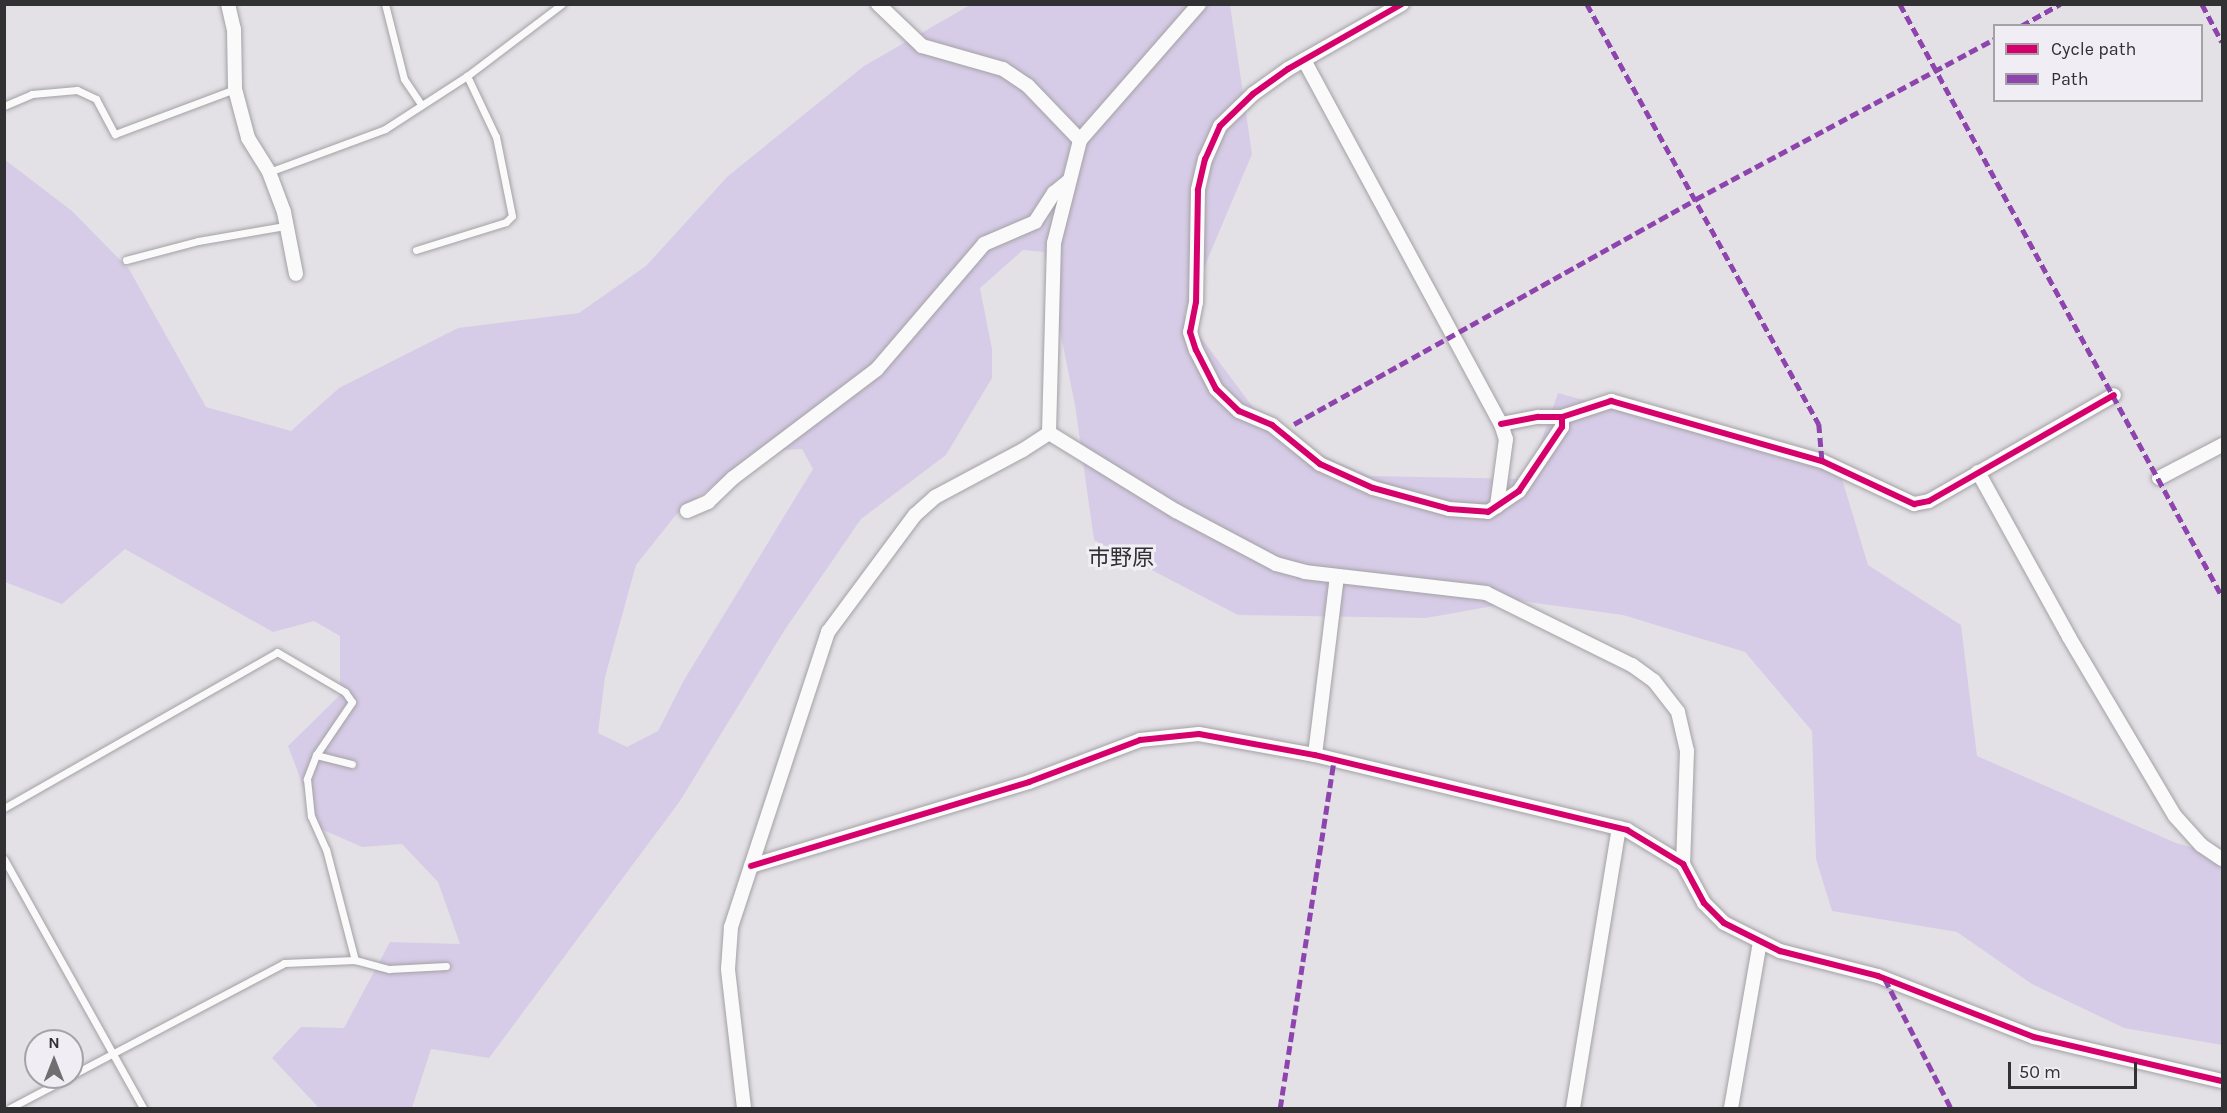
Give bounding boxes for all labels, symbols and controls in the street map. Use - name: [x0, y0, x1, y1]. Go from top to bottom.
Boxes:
- legend: [1993, 24, 2203, 102]
- text: Cycle path: [2051, 38, 2136, 60]
- text: Path: [2051, 68, 2089, 90]
- district label: 市野原: [1088, 546, 1154, 572]
- north arrow: [24, 1029, 84, 1089]
- text: N: [48, 1033, 60, 1052]
- scale bar: [2011, 1050, 2140, 1088]
- text: 50 m: [2019, 1061, 2061, 1083]

